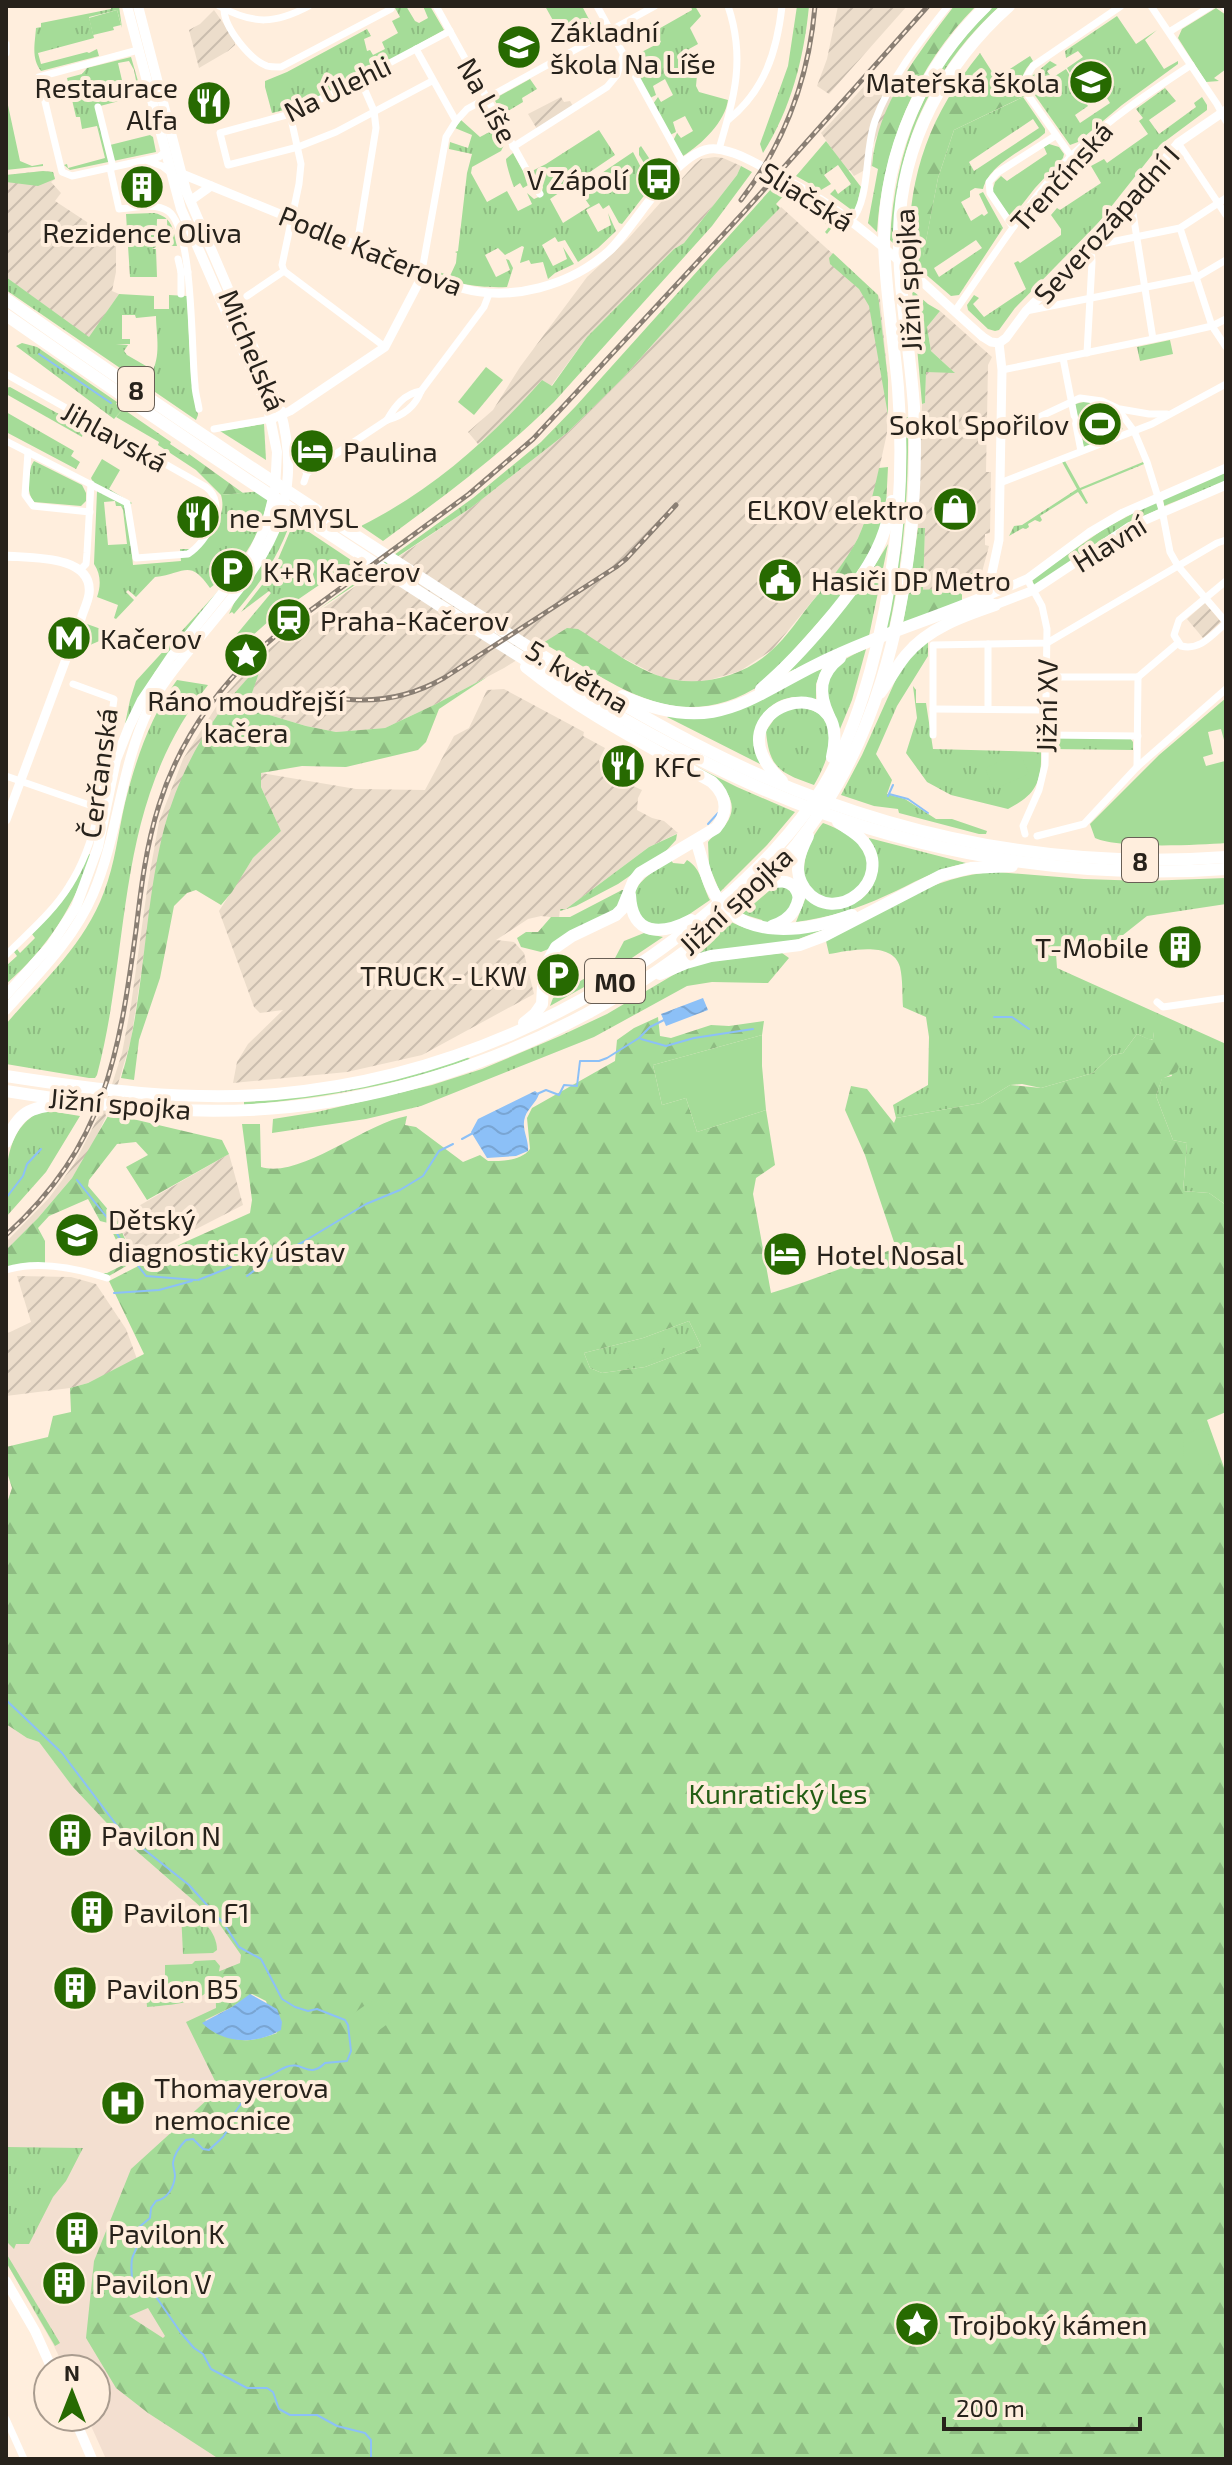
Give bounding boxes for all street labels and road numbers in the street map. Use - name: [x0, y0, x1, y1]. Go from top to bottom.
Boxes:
- street label: Na Úlehli: [278, 48, 396, 128]
- street label: Na Líše: [451, 52, 525, 148]
- street label: Trenčínská: [1003, 114, 1119, 238]
- street label: Severozápadní I: [1026, 138, 1186, 310]
- street label: Sliačská: [754, 154, 860, 238]
- street label: Podle Kačerova: [274, 198, 468, 302]
- street label: Jižní spojka: [886, 208, 928, 352]
- street label: Michelská: [212, 284, 294, 416]
- road number: 8: [118, 367, 154, 411]
- street label: Jihlavská: [56, 393, 174, 479]
- street label: Hlavní: [1066, 507, 1153, 579]
- street label: 5. května: [520, 632, 636, 720]
- street label: Jižní XV: [1028, 659, 1064, 753]
- street label: Čerčanská: [72, 706, 124, 840]
- road number: 8: [1122, 838, 1158, 882]
- street label: Jižní spojka: [671, 839, 799, 961]
- road number: MO: [585, 959, 645, 1003]
- street label: Jižní spojka: [47, 1080, 193, 1126]

